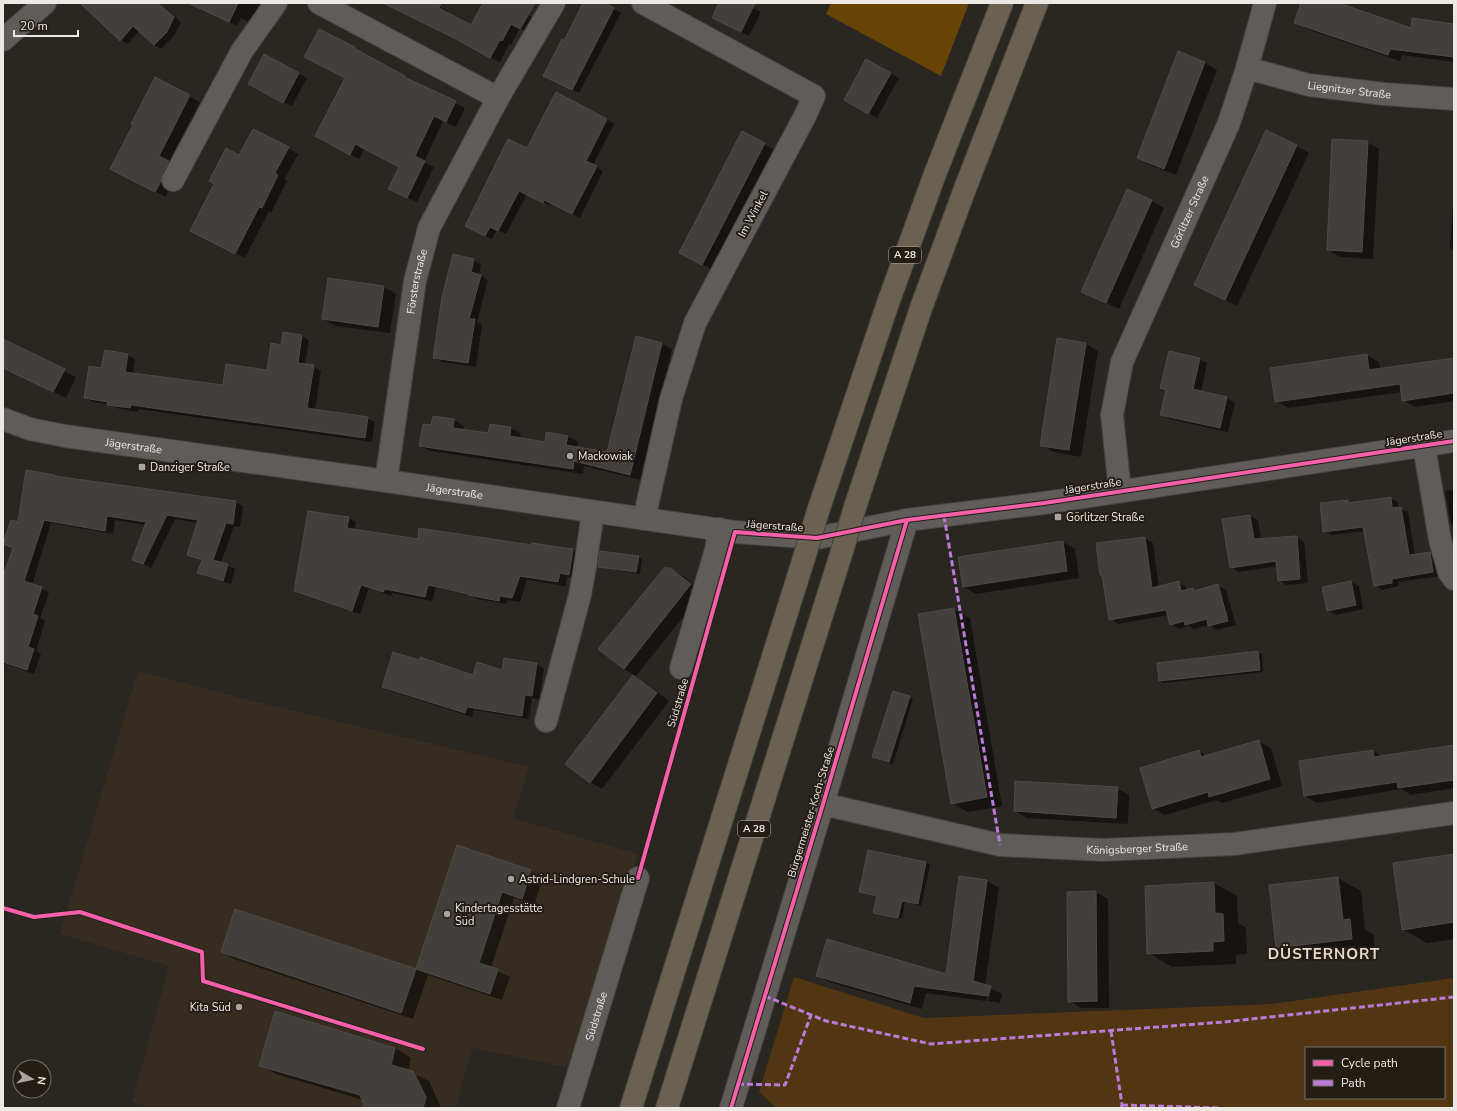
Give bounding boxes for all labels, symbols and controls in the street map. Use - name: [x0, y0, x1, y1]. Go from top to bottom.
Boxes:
- scale bar: [14, 12, 78, 38]
- text: 20 m: [20, 18, 48, 34]
- street label: Liegnitzer Straße: [1307, 77, 1392, 102]
- street label: Görlitzer Straße: [1166, 173, 1212, 251]
- street label: Im Winkel: [735, 188, 772, 240]
- street label: Försterstraße: [403, 247, 431, 315]
- road number: A 28: [889, 247, 921, 263]
- street label: Jägerstraße: [1384, 426, 1443, 450]
- street label: Jägerstraße: [104, 434, 163, 457]
- place label: Mackowiak: [578, 449, 633, 464]
- marker: Mackowiak: [565, 451, 575, 461]
- place label: Danziger Straße: [150, 460, 230, 475]
- marker: Danziger Straße: [137, 462, 147, 472]
- street label: Jägerstraße: [1063, 474, 1122, 498]
- street label: Jägerstraße: [424, 479, 484, 503]
- place label: Görlitzer Straße: [1066, 510, 1144, 525]
- marker: Görlitzer Straße: [1053, 512, 1063, 522]
- street label: Jägerstraße: [745, 516, 804, 535]
- street label: Südstraße: [664, 676, 692, 729]
- street label: Bürgermeister-Koch-Straße: [784, 744, 838, 879]
- road number: A 28: [738, 821, 770, 837]
- street label: Königsberger Straße: [1086, 839, 1188, 858]
- place label: Astrid-Lindgren-Schule: [519, 872, 635, 887]
- marker: Astrid-Lindgren-Schule: [506, 874, 516, 884]
- place label: Kindertagesstätte Süd: [455, 901, 543, 929]
- marker: Kindertagesstätte Süd: [442, 909, 452, 919]
- district label: DÜSTERNORT: [1268, 944, 1380, 964]
- street label: Südstraße: [581, 990, 611, 1043]
- place label: Kita Süd: [190, 1000, 231, 1015]
- marker: Kita Süd: [234, 1002, 244, 1012]
- legend: [1305, 1047, 1445, 1099]
- text: Cycle path: [1341, 1055, 1398, 1071]
- north arrow: [12, 1059, 52, 1099]
- text: N: [33, 1075, 49, 1086]
- text: Path: [1341, 1075, 1366, 1091]

